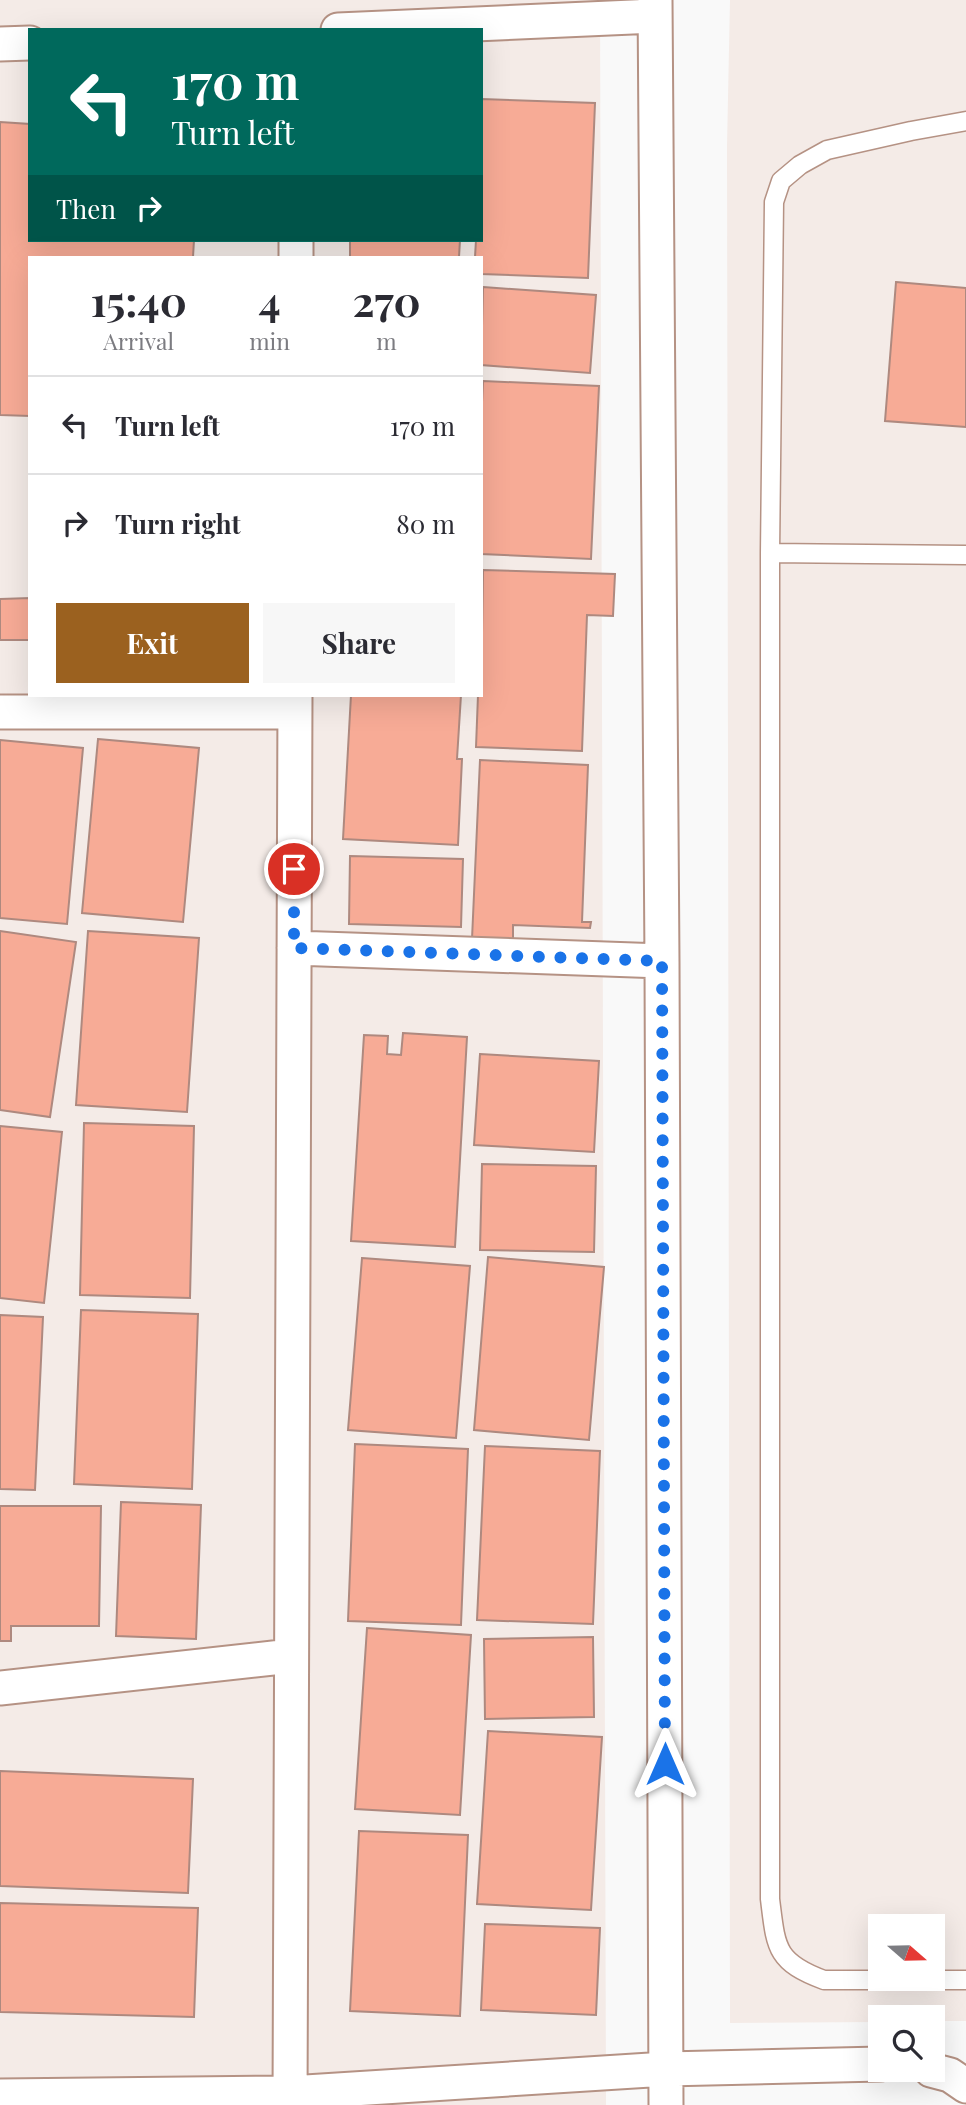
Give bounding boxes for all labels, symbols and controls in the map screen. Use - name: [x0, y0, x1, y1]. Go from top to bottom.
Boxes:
- text: 170 m: [171, 47, 299, 112]
- icon: left: [56, 56, 147, 147]
- text: Turn left: [171, 110, 295, 153]
- icon: right: [130, 189, 168, 227]
- text: Then: [56, 191, 116, 226]
- text: 15:40: [90, 272, 187, 328]
- text: 4: [258, 272, 281, 328]
- text: 270: [352, 272, 421, 328]
- text: Arrival: [103, 325, 174, 356]
- text: min: [249, 325, 290, 356]
- text: m: [376, 325, 397, 356]
- icon: left: [56, 406, 94, 444]
- text: Turn left: [115, 408, 220, 443]
- text: 170 m: [390, 408, 455, 443]
- icon: right: [56, 504, 94, 542]
- text: Turn right: [115, 506, 241, 541]
- text: 80 m: [396, 506, 455, 541]
- button: Exit: [56, 603, 249, 683]
- button: Share: [263, 603, 455, 683]
- pin: [264, 839, 324, 899]
- icon: arrive: [275, 850, 313, 888]
- position arrow: [628, 1727, 702, 1801]
- north arrow: [868, 1914, 945, 1992]
- map controls: [868, 1914, 945, 2082]
- button: search: [868, 2005, 945, 2082]

